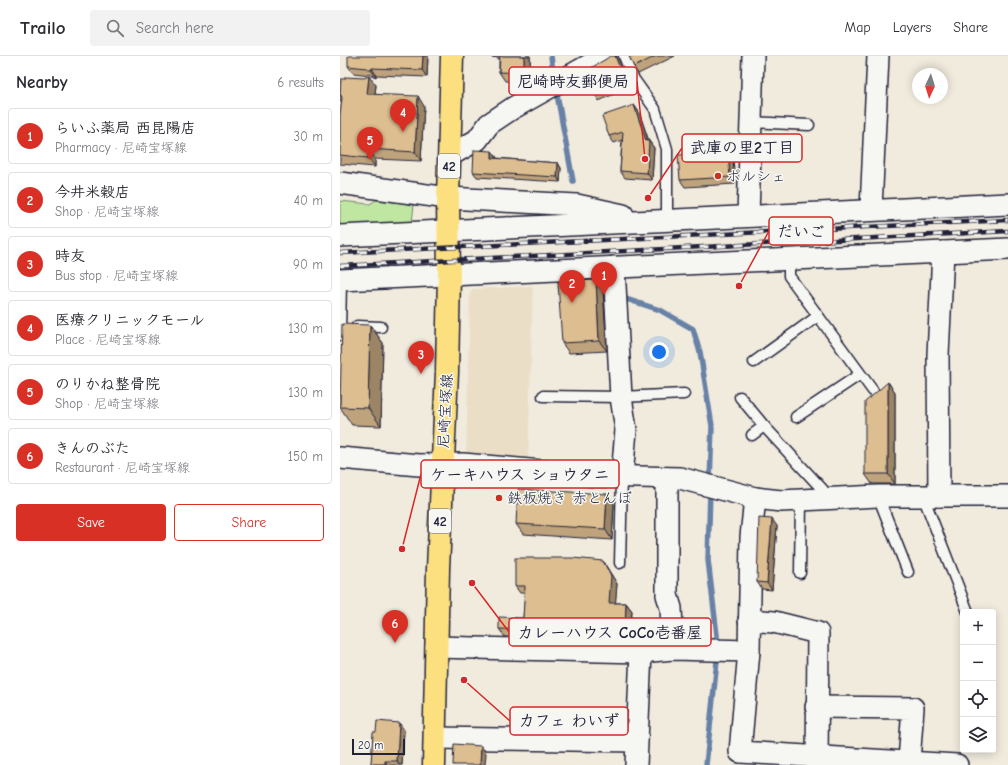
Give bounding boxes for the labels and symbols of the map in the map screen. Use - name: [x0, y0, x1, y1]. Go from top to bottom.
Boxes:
- callout: 尼崎時友郵便局: [509, 67, 637, 95]
- north arrow: [912, 68, 948, 104]
- text: 尼崎時友郵便局: [517, 73, 629, 91]
- pin: 4: [390, 99, 416, 132]
- pin: 5: [357, 127, 383, 160]
- callout: 武庫の里2丁目: [682, 134, 802, 162]
- text: 武庫の里2丁目: [690, 139, 794, 157]
- road number: 42: [438, 154, 460, 178]
- place label: ポルシェ: [726, 167, 786, 185]
- marker: ポルシェ: [713, 171, 723, 181]
- callout: だいご: [769, 217, 833, 245]
- text: だいご: [777, 223, 825, 241]
- pin: 1: [591, 262, 617, 295]
- pin: 2: [559, 270, 585, 303]
- pin: 3: [408, 341, 434, 374]
- your location: [649, 342, 669, 362]
- street label: 尼崎宝塚線: [434, 373, 456, 449]
- callout: ケーキハウス ショウタニ: [421, 460, 619, 488]
- text: ケーキハウス ショウタニ: [430, 466, 610, 484]
- place label: 鉄板焼き 赤とんぼ: [507, 489, 632, 507]
- marker: 鉄板焼き 赤とんぼ: [494, 493, 504, 503]
- road number: 42: [429, 509, 451, 533]
- pin: 6: [382, 610, 408, 643]
- callout: カレーハウス CoCo壱番屋: [509, 618, 711, 646]
- text: カレーハウス CoCo壱番屋: [517, 624, 703, 642]
- callout: カフェ わいず: [510, 707, 628, 735]
- text: カフェ わいず: [519, 712, 619, 730]
- scale bar: [352, 737, 405, 756]

